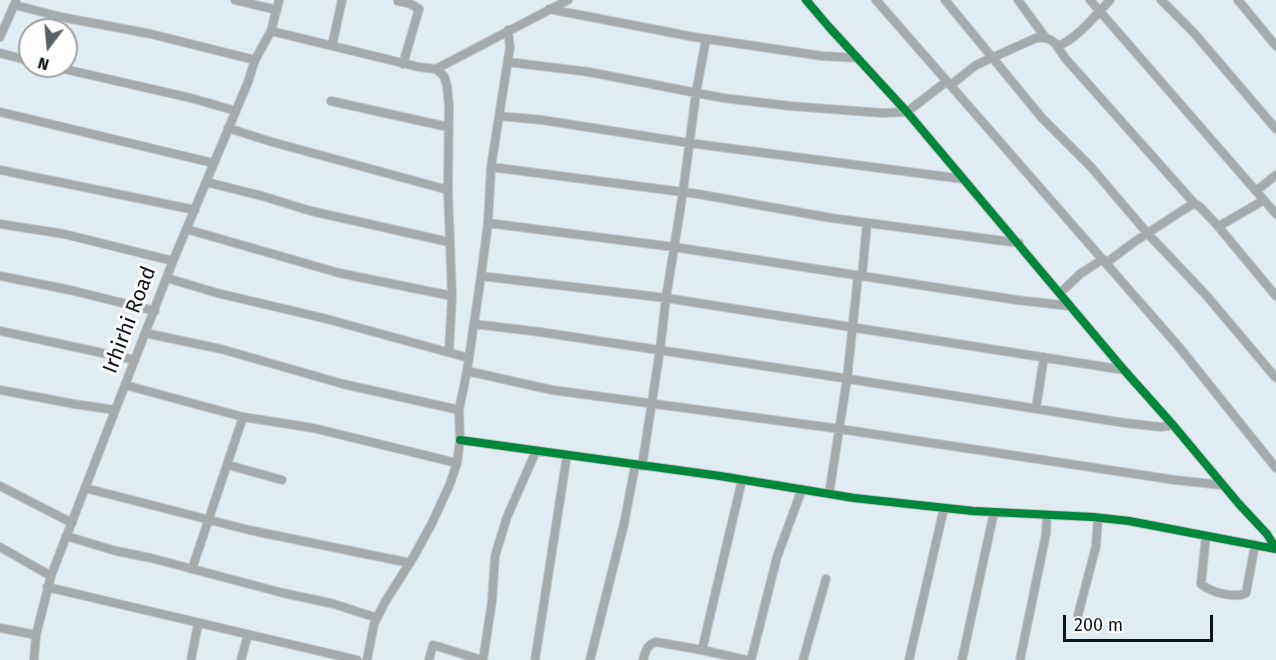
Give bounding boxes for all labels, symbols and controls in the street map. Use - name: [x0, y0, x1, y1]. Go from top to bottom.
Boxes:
- north arrow: [18, 18, 78, 78]
- text: N: [36, 53, 51, 74]
- street label: Irhirhi Road: [98, 263, 162, 377]
- scale bar: [1066, 603, 1216, 641]
- text: 200 m: [1074, 614, 1123, 636]

